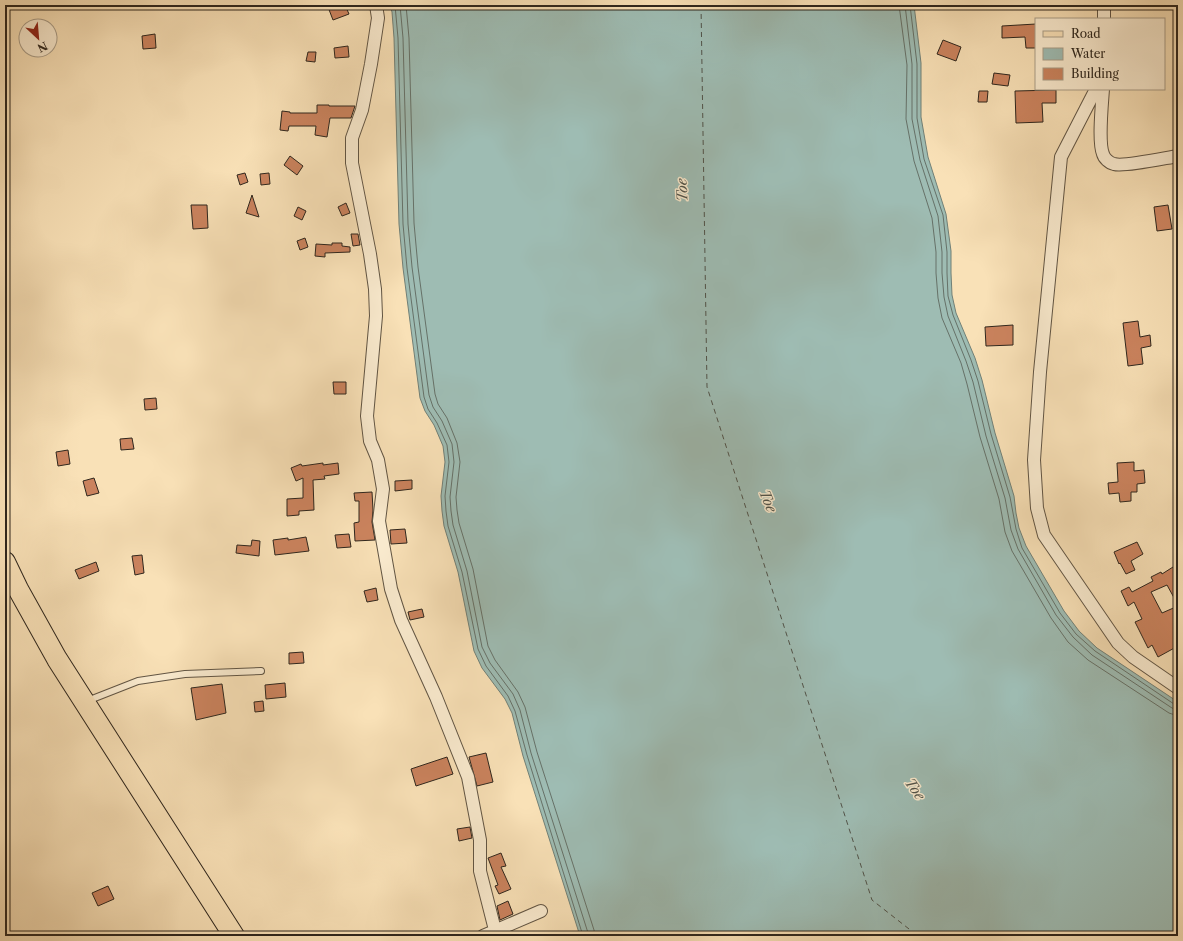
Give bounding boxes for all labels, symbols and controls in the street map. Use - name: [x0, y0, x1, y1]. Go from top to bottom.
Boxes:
- north arrow: [18, 18, 58, 58]
- legend: [1035, 18, 1165, 90]
- text: Road: [1071, 26, 1101, 41]
- text: N: [35, 39, 50, 56]
- text: Water: [1070, 46, 1105, 61]
- text: Building: [1071, 66, 1119, 81]
- water label: Toe: [672, 177, 692, 202]
- water label: Toe: [755, 487, 781, 516]
- water label: Toe: [901, 774, 930, 805]

